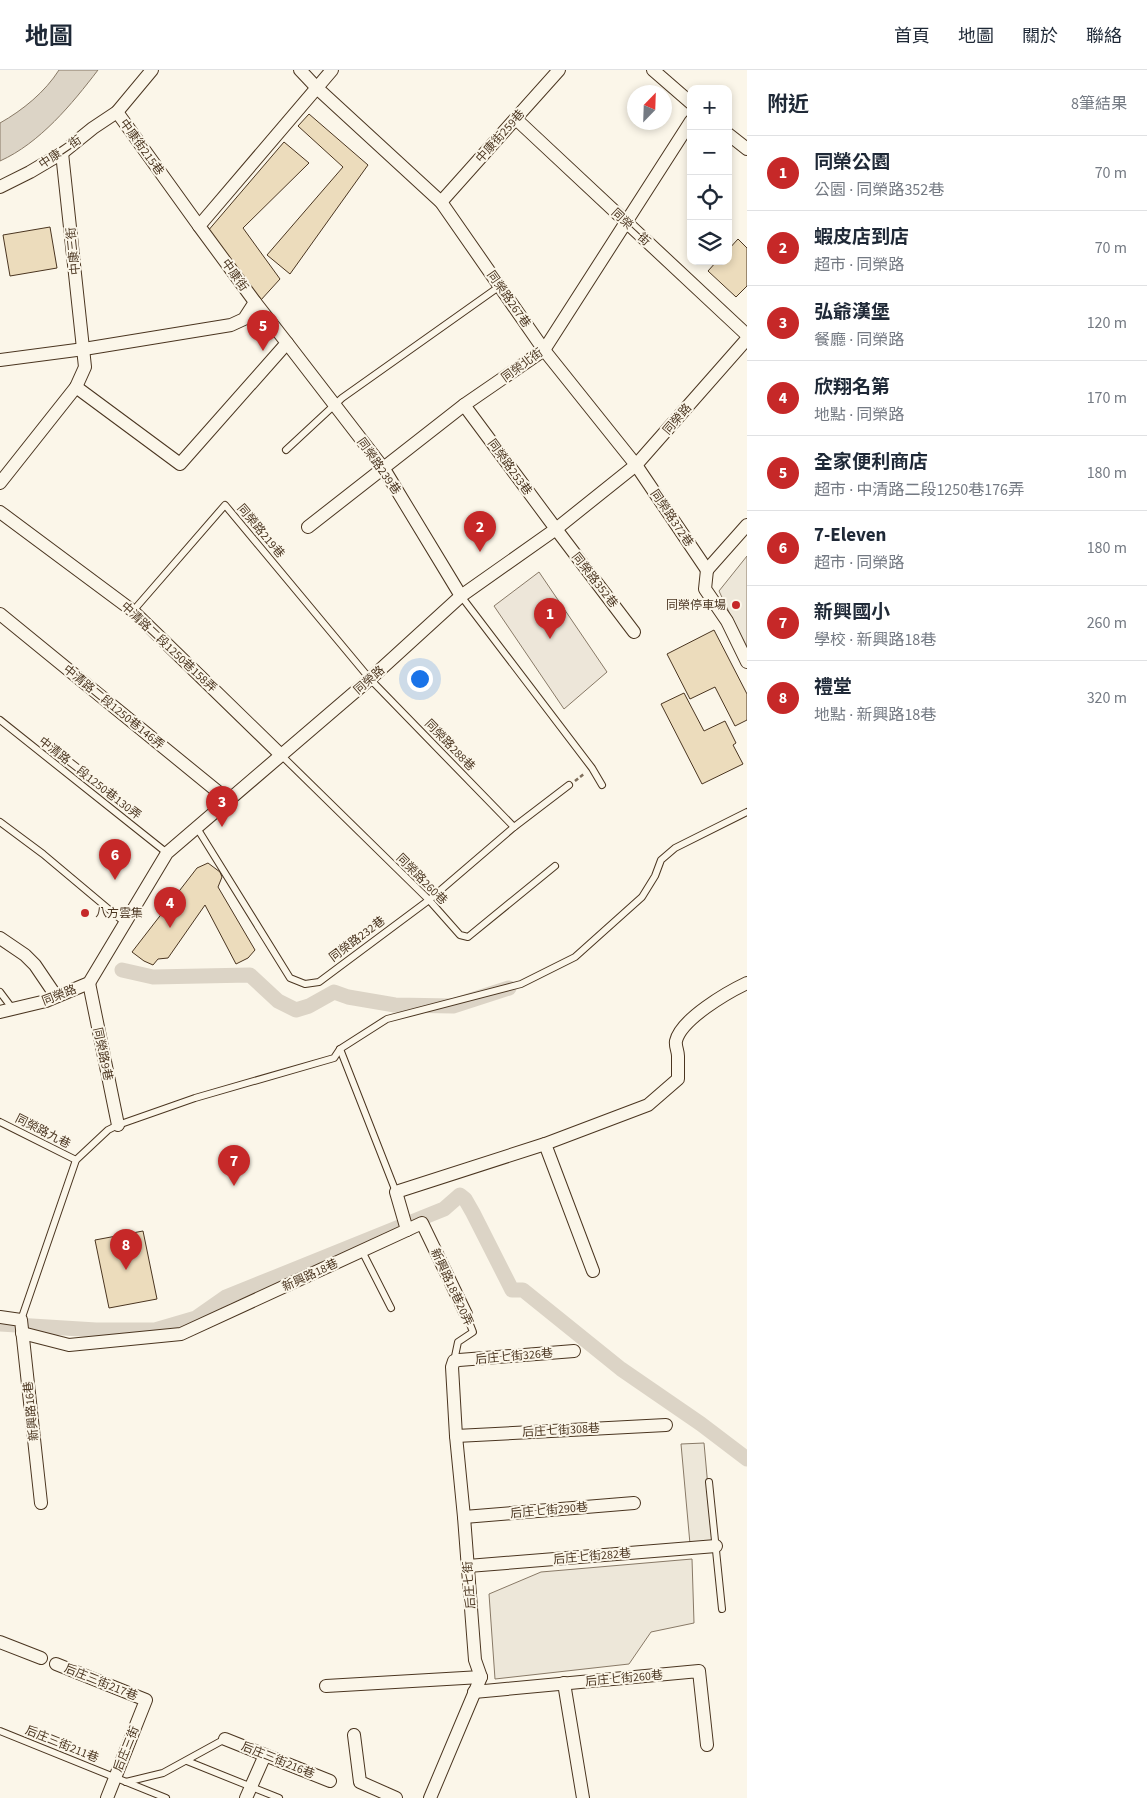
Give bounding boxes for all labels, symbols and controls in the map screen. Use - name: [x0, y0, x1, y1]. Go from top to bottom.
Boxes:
- text: 地圖: [25, 19, 73, 54]
- text: 首頁: [894, 24, 930, 49]
- text: 地圖: [958, 24, 994, 49]
- text: 關於: [1022, 24, 1058, 49]
- text: 聯絡: [1086, 24, 1122, 49]
- north arrow: [627, 85, 672, 130]
- map controls: [687, 85, 732, 265]
- button: +: [687, 85, 732, 130]
- text: 附近: [767, 89, 809, 119]
- text: 8筆結果: [1071, 93, 1127, 115]
- street label: 中康街259巷: [472, 106, 529, 167]
- street label: 中康街215巷: [115, 116, 168, 179]
- button: −: [687, 130, 732, 175]
- street label: 中康二街: [36, 132, 85, 173]
- text: 同榮公園: [814, 149, 890, 176]
- text: 1: [779, 162, 787, 184]
- text: 70 m: [1095, 162, 1127, 184]
- button: locate: [687, 175, 732, 220]
- text: 公園 · 同榮路352巷: [814, 179, 944, 201]
- street label: 同榮一街: [607, 205, 654, 250]
- button: layers: [687, 220, 732, 265]
- text: 蝦皮店到店: [814, 224, 909, 251]
- street label: 中康三街: [63, 226, 84, 276]
- text: 2: [779, 237, 787, 259]
- text: 70 m: [1095, 237, 1127, 259]
- text: 超市 · 同榮路: [814, 254, 904, 276]
- street label: 中康街: [217, 256, 252, 295]
- street label: 同榮路267巷: [483, 267, 534, 331]
- text: 弘爺漢堡: [814, 299, 890, 326]
- pin: 5: [247, 310, 279, 351]
- text: 3: [779, 312, 787, 334]
- text: 120 m: [1087, 312, 1127, 334]
- text: 餐廳 · 同榮路: [814, 329, 904, 351]
- street label: 同榮北街: [498, 344, 547, 386]
- text: 欣翔名第: [814, 374, 890, 401]
- text: 4: [779, 387, 787, 409]
- text: 170 m: [1087, 387, 1127, 409]
- street label: 同榮路: [659, 400, 696, 438]
- text: 地點 · 同榮路: [814, 404, 904, 426]
- street label: 同榮路239巷: [353, 434, 404, 498]
- street label: 同榮路253巷: [483, 436, 536, 499]
- text: 全家便利商店: [814, 449, 928, 476]
- text: 5: [779, 462, 787, 484]
- text: 180 m: [1087, 462, 1127, 484]
- text: 超市 · 中清路二段1250巷176弄: [814, 479, 1024, 501]
- street label: 同榮路372巷: [646, 486, 697, 550]
- street label: 同榮路219巷: [233, 501, 288, 562]
- pin: 2: [464, 511, 496, 552]
- text: 7-Eleven: [814, 522, 886, 549]
- text: 6: [779, 537, 787, 559]
- text: 180 m: [1087, 537, 1127, 559]
- street label: 同榮路352巷: [568, 549, 622, 612]
- text: 超市 · 同榮路: [814, 552, 904, 574]
- place label: 同榮停車場: [666, 597, 726, 614]
- street label: 中清路二段1250巷158弄: [117, 598, 220, 696]
- pin: 1: [534, 598, 566, 639]
- marker: 同榮停車場: [730, 599, 742, 611]
- text: 新興國小: [814, 599, 890, 626]
- text: 7: [779, 612, 787, 634]
- text: 260 m: [1087, 612, 1127, 634]
- text: 學校 · 新興路18巷: [814, 629, 936, 651]
- street label: 中清路二段1250巷146弄: [59, 661, 168, 754]
- street label: 同榮路: [350, 662, 388, 699]
- your location: [407, 666, 433, 692]
- text: 禮堂: [814, 674, 852, 701]
- text: 8: [779, 687, 787, 709]
- text: 320 m: [1087, 687, 1127, 709]
- text: 地點 · 新興路18巷: [814, 704, 936, 726]
- street label: 同榮路288巷: [421, 716, 479, 775]
- street label: 中清路二段1250巷130弄: [35, 733, 144, 824]
- pin: 3: [206, 786, 238, 827]
- pin: 6: [99, 839, 131, 880]
- street label: 同榮路260巷: [392, 850, 451, 909]
- pin: 4: [154, 887, 186, 928]
- place label: 八方雲集: [95, 905, 143, 922]
- marker: 八方雲集: [79, 907, 91, 919]
- street label: 同榮路232巷: [326, 913, 389, 966]
- street label: 同榮路: [39, 981, 79, 1010]
- street label: 同榮路9巷: [89, 1026, 116, 1082]
- street label: 同榮路九巷: [12, 1110, 73, 1153]
- pin: 7: [218, 1145, 250, 1186]
- pin: 8: [110, 1229, 142, 1270]
- street label: 新興路18巷20弄: [426, 1246, 477, 1329]
- street label: 新興路18巷: [279, 1255, 341, 1296]
- street label: 后庄七街326巷: [474, 1345, 554, 1368]
- street label: 新興路16巷: [20, 1380, 43, 1442]
- street label: 后庄七街308巷: [522, 1420, 600, 1441]
- street label: 后庄七街290巷: [509, 1499, 589, 1522]
- street label: 后庄七街282巷: [552, 1545, 632, 1568]
- street label: 后庄七街: [459, 1560, 480, 1610]
- street label: 后庄三街217巷: [62, 1660, 140, 1705]
- street label: 后庄七街260巷: [584, 1667, 664, 1690]
- street label: 后庄三街211巷: [23, 1722, 101, 1767]
- street label: 后庄三街: [110, 1724, 143, 1775]
- street label: 后庄三街216巷: [239, 1738, 317, 1783]

